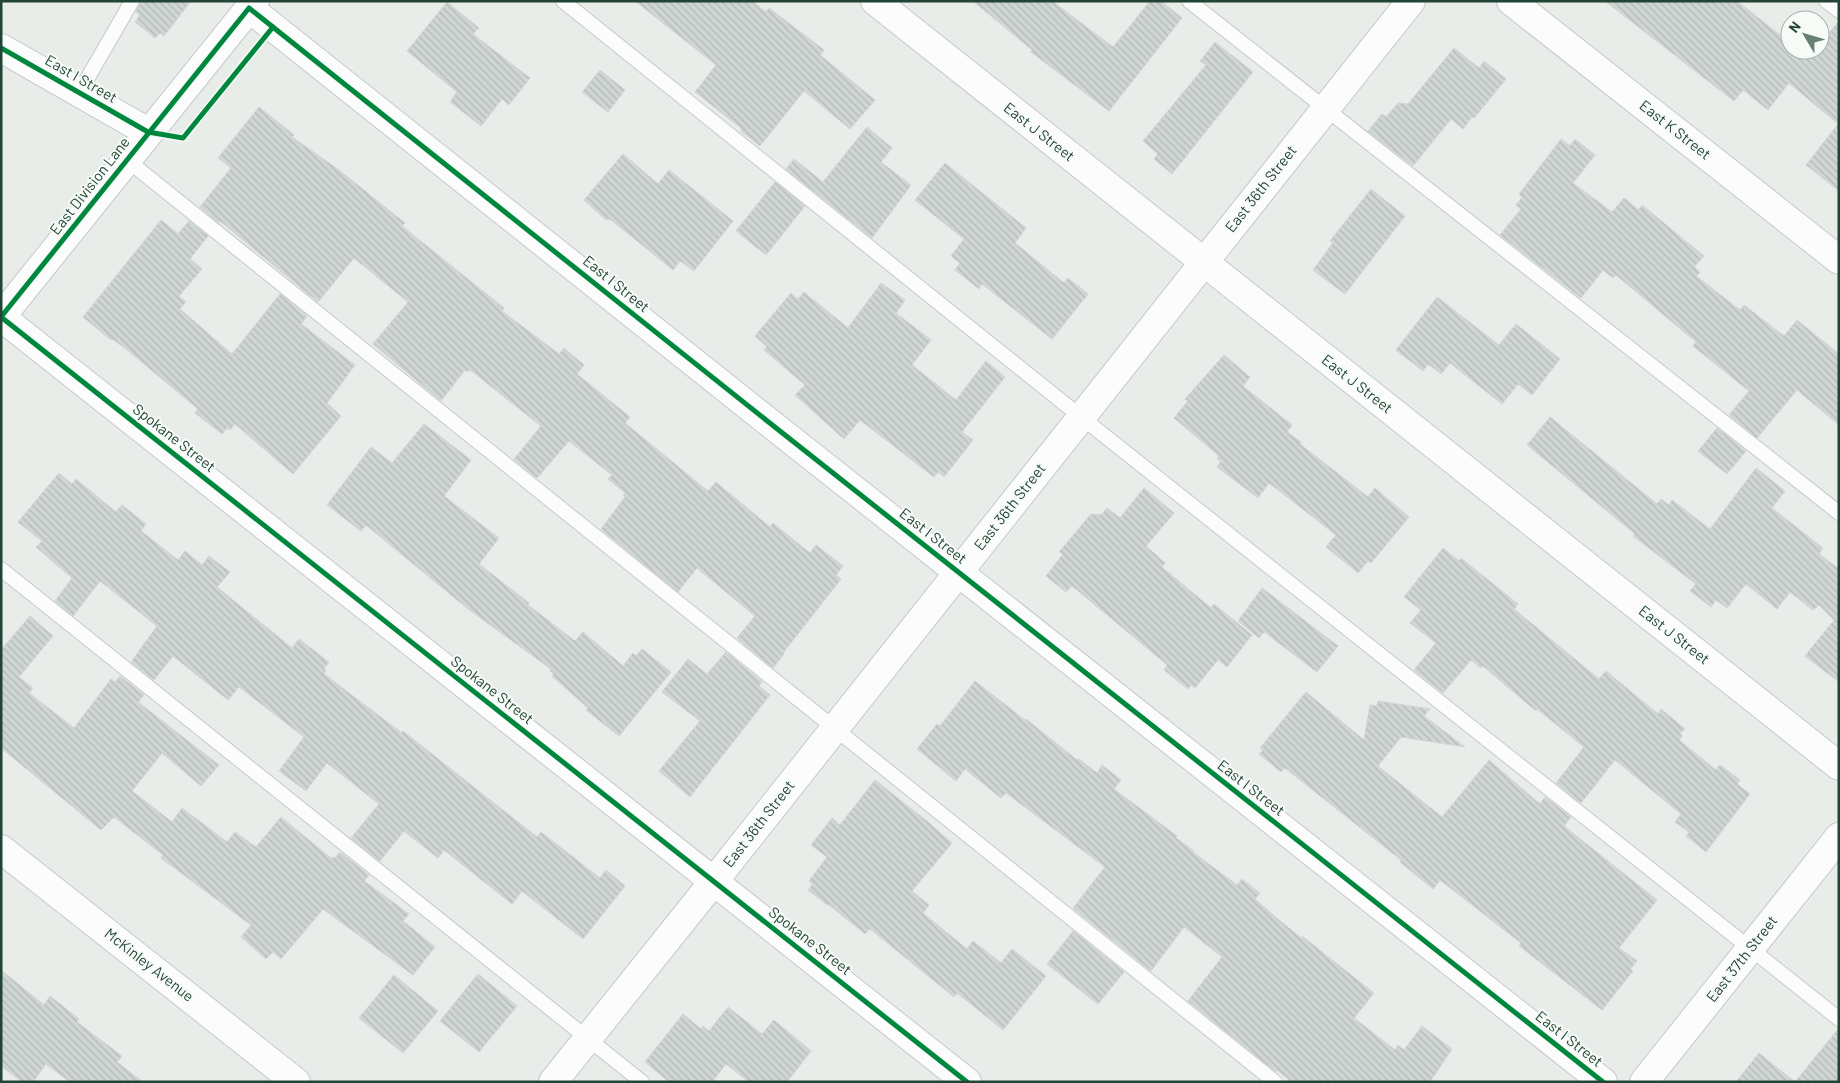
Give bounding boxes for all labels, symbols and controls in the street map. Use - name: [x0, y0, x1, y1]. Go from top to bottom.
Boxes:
- north arrow: [1780, 10, 1830, 60]
- text: N: [1785, 18, 1804, 36]
- street label: East I Street: [42, 50, 121, 106]
- street label: East K Street: [1636, 96, 1715, 163]
- street label: East J Street: [1001, 98, 1079, 164]
- street label: East Division Lane: [46, 133, 133, 238]
- street label: East 36th Street: [1221, 141, 1300, 235]
- street label: East I Street: [580, 251, 653, 315]
- street label: East J Street: [1319, 350, 1397, 416]
- street label: Spokane Street: [130, 399, 220, 475]
- street label: East 36th Street: [970, 459, 1049, 553]
- street label: East I Street: [896, 503, 971, 567]
- street label: East J Street: [1636, 601, 1714, 667]
- street label: Spokane Street: [448, 651, 538, 727]
- street label: East I Street: [1214, 755, 1289, 819]
- street label: East 36th Street: [719, 776, 798, 870]
- street label: Spokane Street: [766, 902, 856, 978]
- street label: East 37th Street: [1702, 912, 1781, 1005]
- street label: McKinley Avenue: [101, 924, 198, 1005]
- street label: East I Street: [1532, 1006, 1607, 1070]

